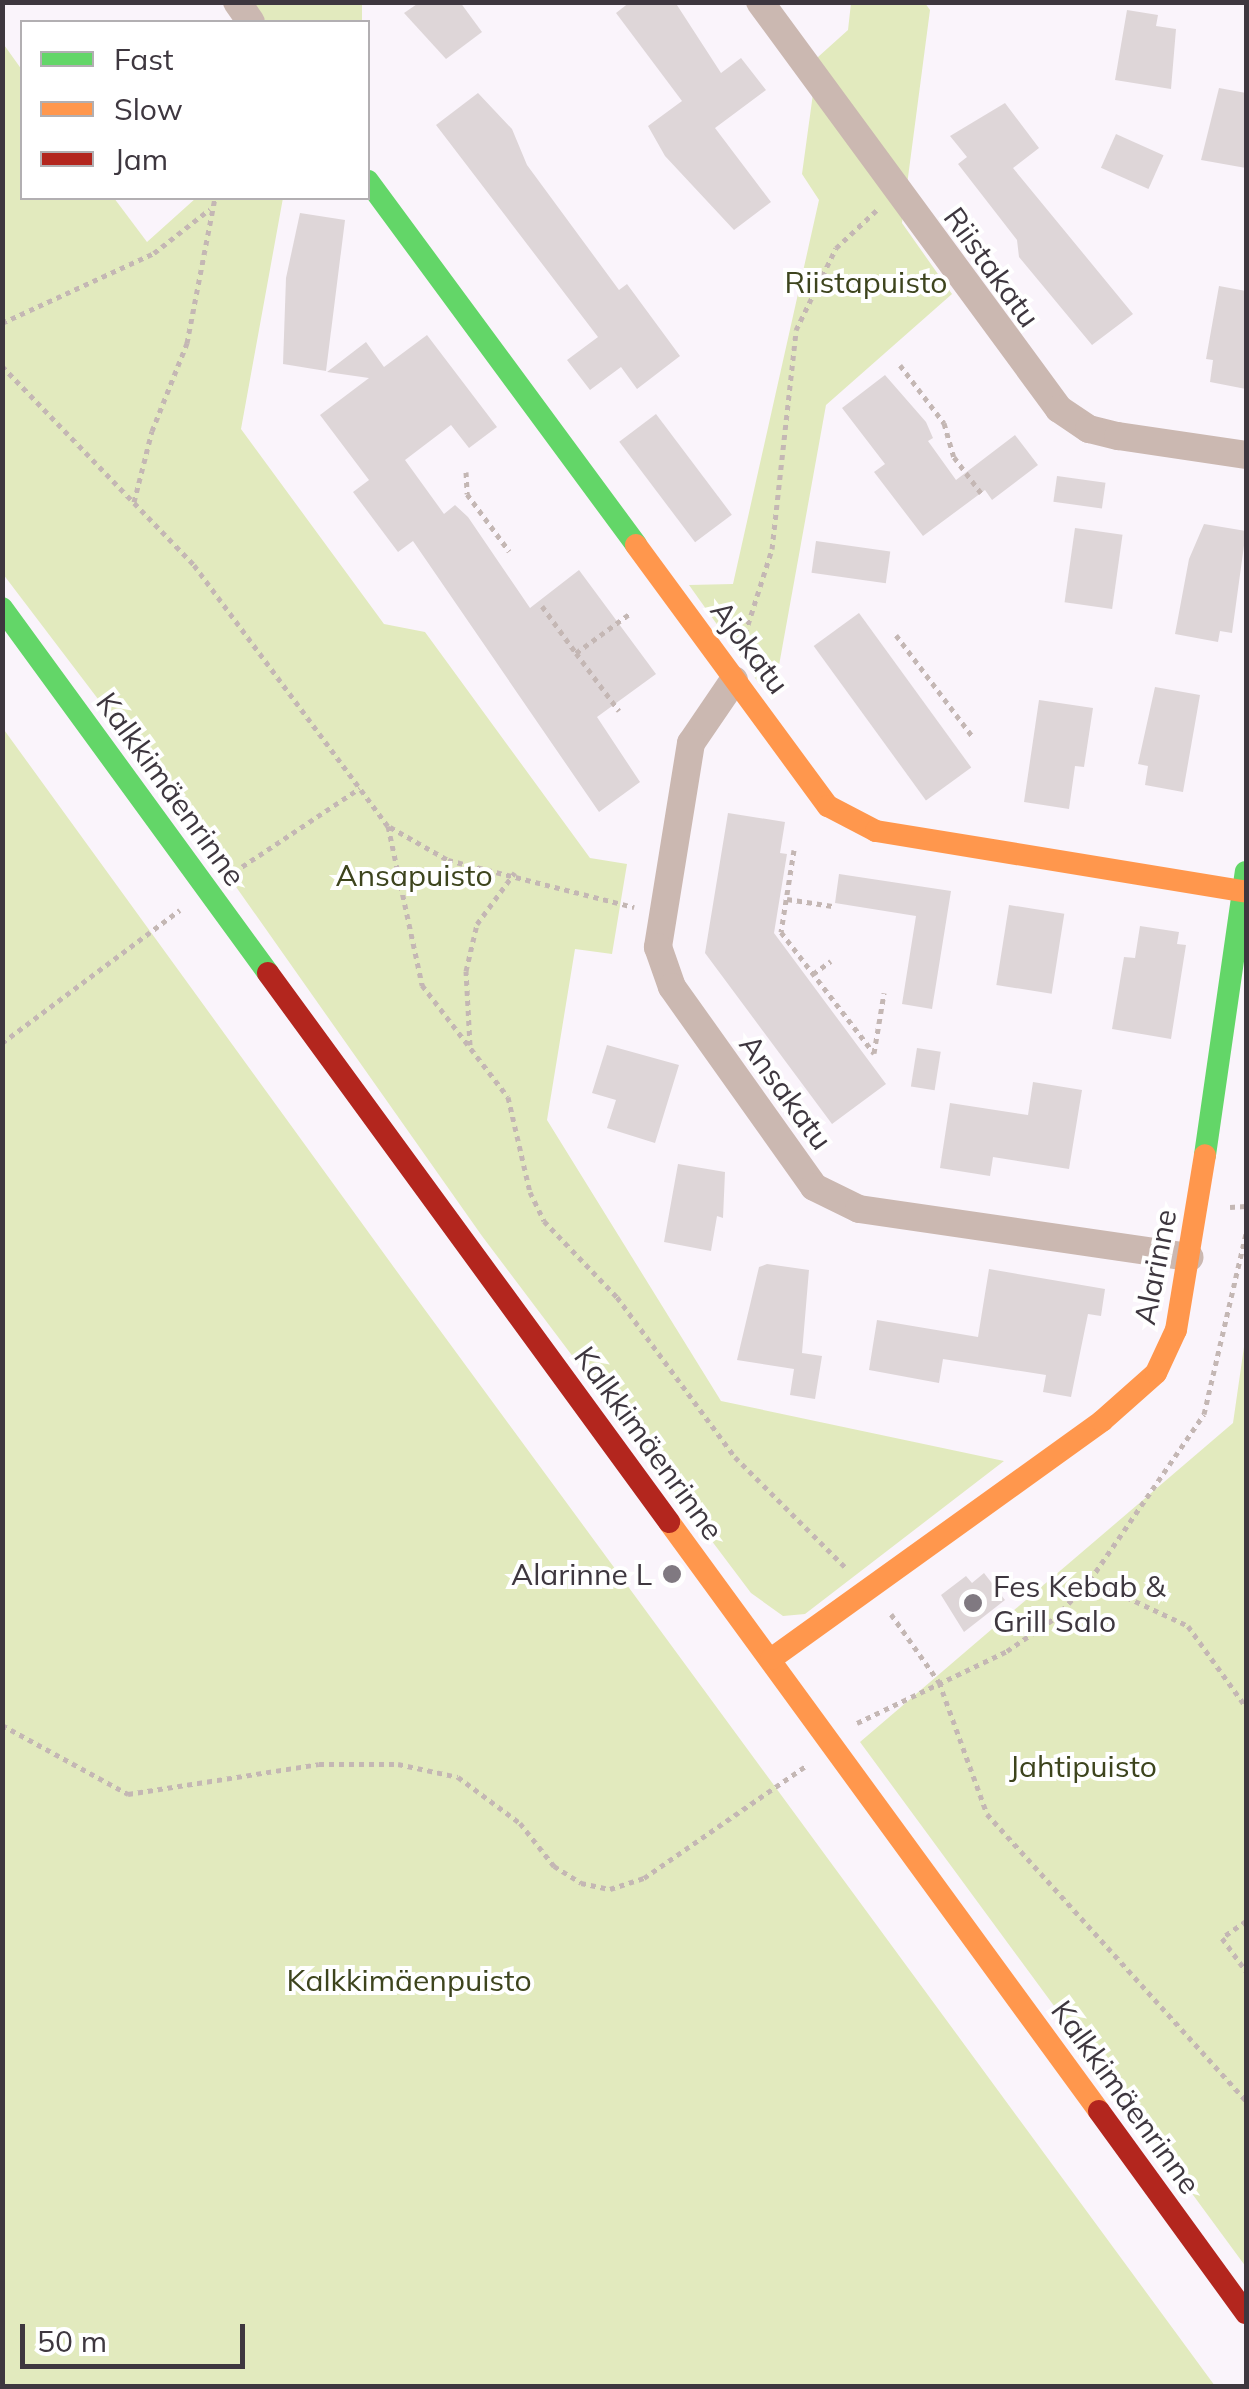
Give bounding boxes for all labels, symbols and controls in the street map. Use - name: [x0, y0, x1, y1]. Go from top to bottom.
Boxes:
- legend: [20, 20, 370, 200]
- text: Fast: [114, 40, 174, 78]
- text: Slow: [114, 90, 183, 128]
- text: Jam: [114, 140, 168, 178]
- street label: Riistakatu: [936, 200, 1048, 334]
- park label: Riistapuisto: [785, 264, 947, 300]
- street label: Ajokatu: [703, 593, 797, 701]
- street label: Kalkkimäenrinne: [89, 685, 253, 893]
- park label: Ansapuisto: [335, 857, 493, 893]
- street label: Ansakatu: [732, 1027, 840, 1157]
- street label: Alarinne: [1126, 1206, 1184, 1328]
- street label: Kalkkimäenrinne: [567, 1339, 731, 1547]
- place label: Alarinne L: [511, 1556, 652, 1592]
- marker: Alarinne L: [661, 1563, 683, 1585]
- place label: Fes Kebab & Grill Salo: [993, 1568, 1165, 1638]
- marker: Fes Kebab & Grill Salo: [962, 1592, 984, 1614]
- park label: Jahtipuisto: [1009, 1748, 1157, 1784]
- park label: Kalkkimäenpuisto: [286, 1962, 532, 1998]
- street label: Kalkkimäenrinne: [1044, 1993, 1208, 2201]
- scale bar: [25, 2304, 250, 2366]
- text: 50 m: [37, 2322, 107, 2360]

